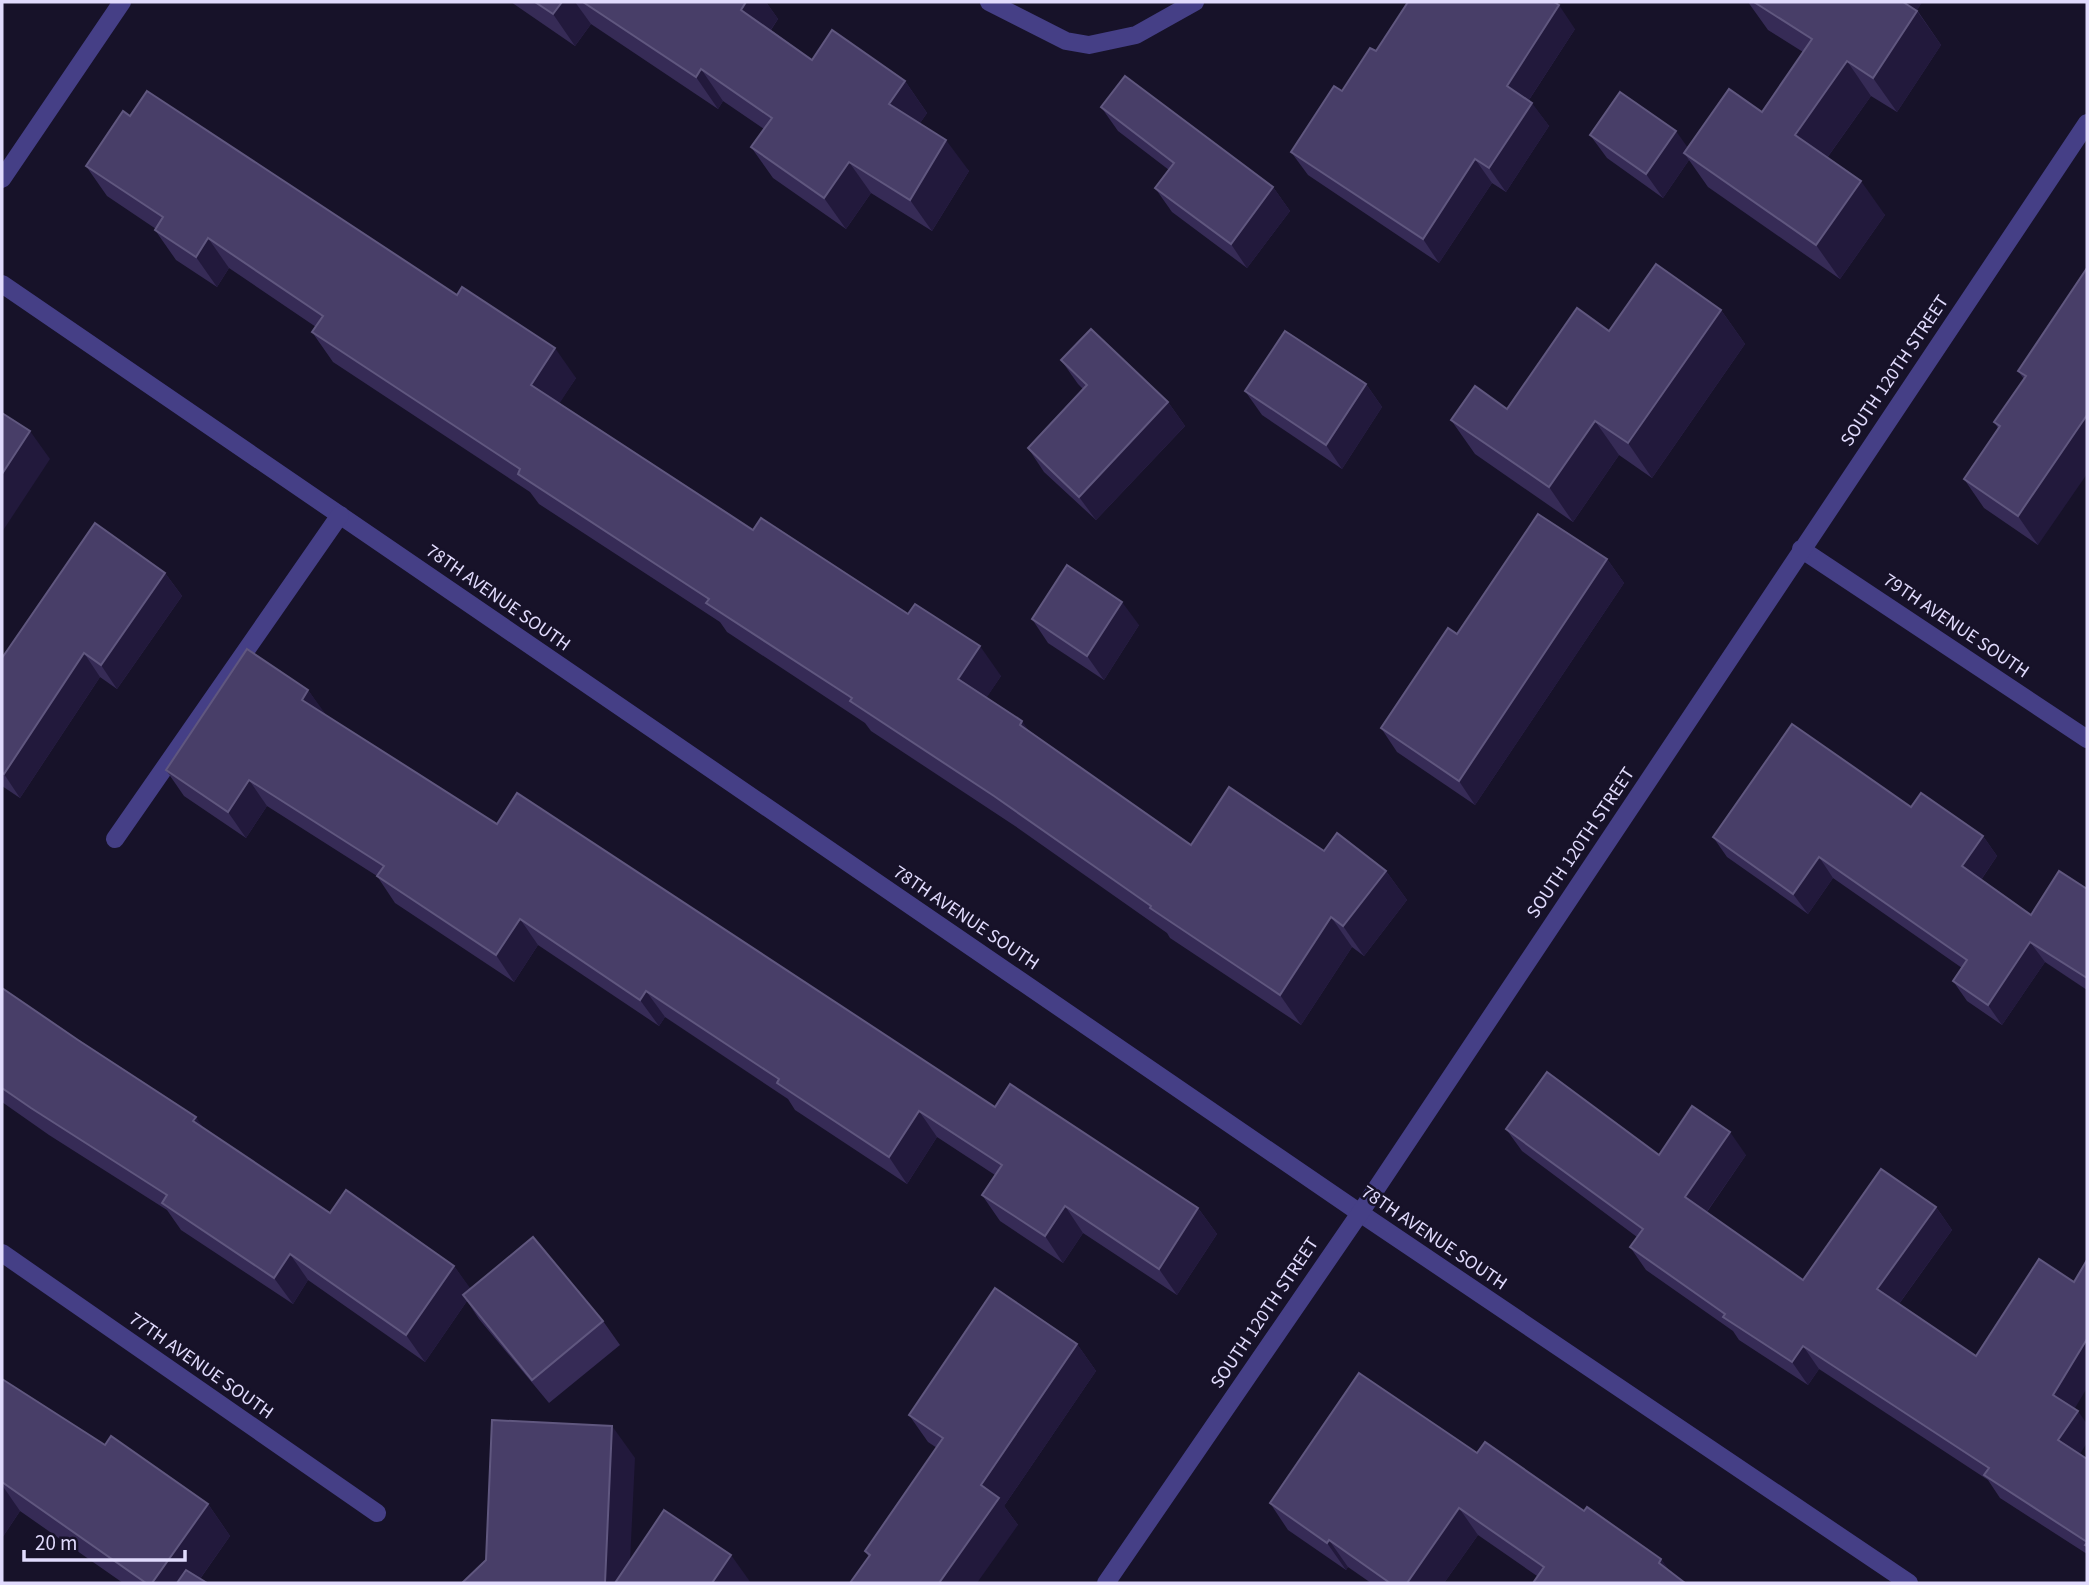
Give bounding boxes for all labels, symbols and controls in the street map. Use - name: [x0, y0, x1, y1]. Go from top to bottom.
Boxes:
- street label: SOUTH 120TH STREET: [1834, 290, 1956, 452]
- street label: 78TH AVENUE SOUTH: [420, 538, 576, 658]
- street label: 79TH AVENUE SOUTH: [1878, 567, 2034, 685]
- street label: SOUTH 120TH STREET: [1520, 762, 1642, 924]
- street label: 78TH AVENUE SOUTH: [888, 859, 1044, 977]
- street label: 78TH AVENUE SOUTH: [1356, 1179, 1512, 1297]
- street label: SOUTH 120TH STREET: [1204, 1232, 1326, 1394]
- street label: 77TH AVENUE SOUTH: [123, 1306, 279, 1426]
- scale bar: [24, 1518, 186, 1562]
- text: 20 m: [35, 1528, 77, 1558]

